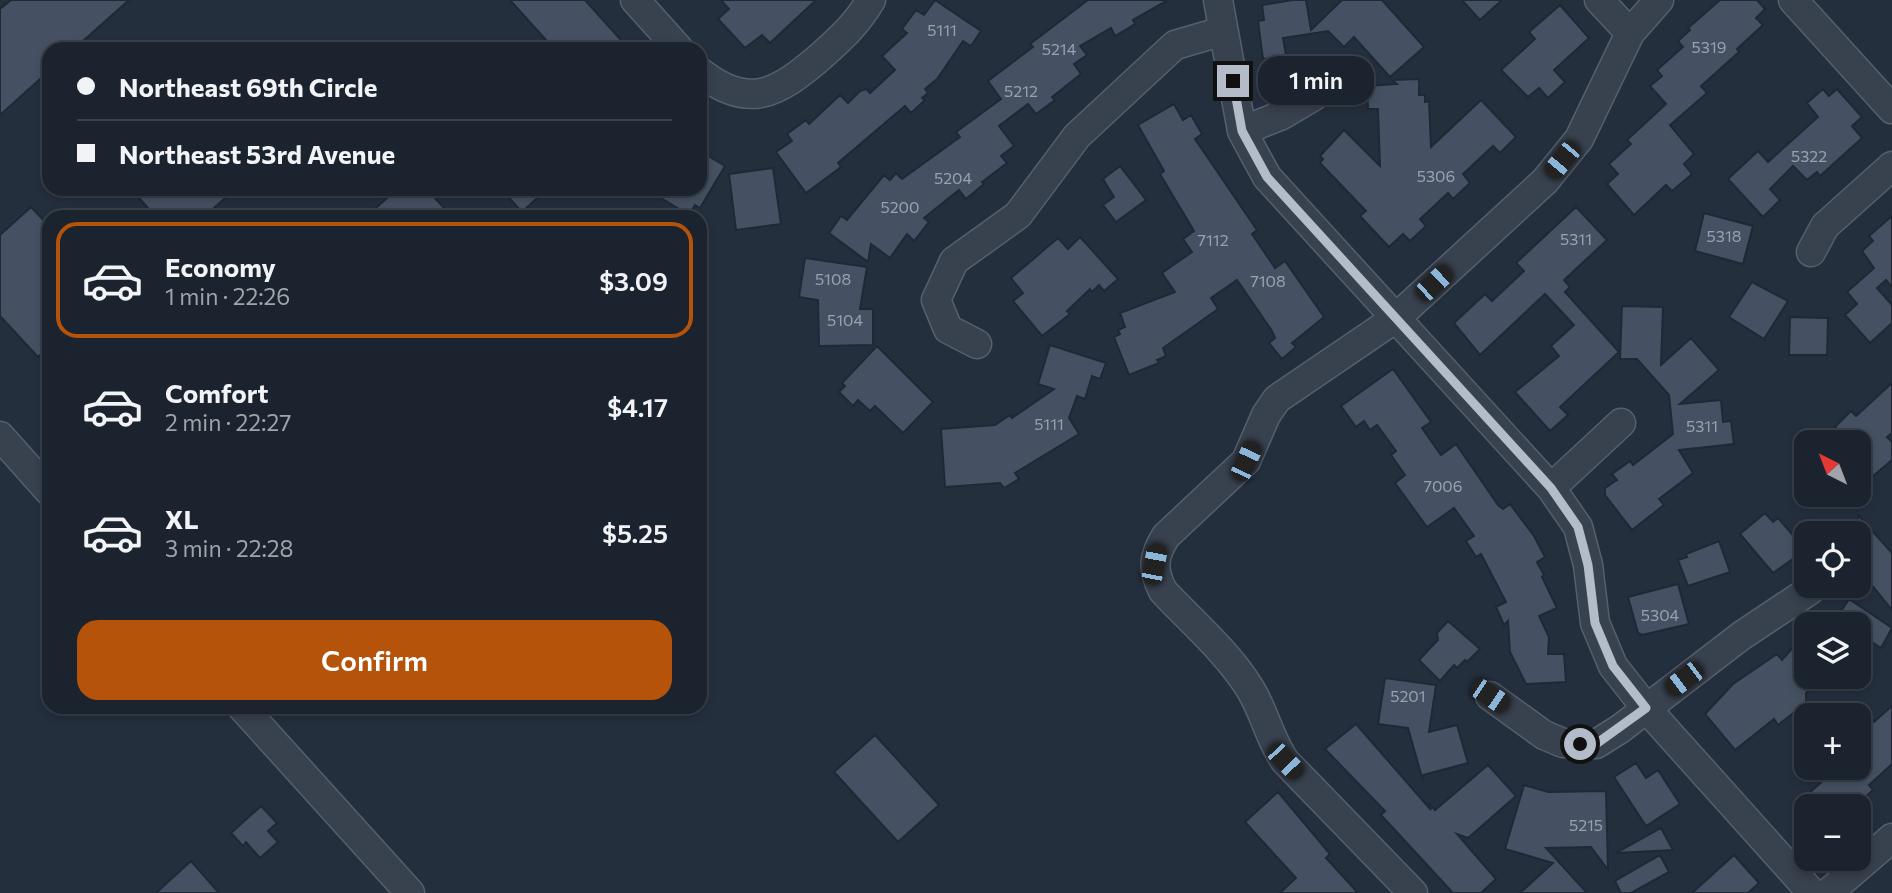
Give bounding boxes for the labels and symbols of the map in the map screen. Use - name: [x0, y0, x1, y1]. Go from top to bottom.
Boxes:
- house number: 5111: [927, 20, 957, 39]
- house number: 5319: [1692, 37, 1726, 56]
- house number: 5214: [1042, 39, 1077, 58]
- callout: 1 min: [1258, 56, 1373, 106]
- route end: [1217, 65, 1249, 97]
- house number: 5212: [1004, 81, 1038, 100]
- car: [1541, 137, 1584, 183]
- house number: 5322: [1791, 146, 1827, 165]
- house number: 5306: [1417, 166, 1455, 185]
- house number: 5204: [934, 168, 972, 187]
- house number: 5200: [881, 197, 919, 216]
- house number: 5318: [1707, 226, 1741, 245]
- house number: 5311: [1560, 229, 1592, 248]
- house number: 7112: [1198, 230, 1229, 249]
- car: [1412, 261, 1457, 305]
- house number: 5108: [815, 269, 851, 288]
- house number: 7108: [1250, 271, 1286, 290]
- house number: 5104: [827, 310, 863, 329]
- house number: 5111: [1034, 414, 1064, 433]
- house number: 5311: [1686, 416, 1718, 435]
- north arrow: [1794, 430, 1871, 508]
- car: [1228, 438, 1265, 484]
- house number: 7006: [1424, 476, 1463, 495]
- car: [1140, 541, 1169, 587]
- house number: 5304: [1641, 605, 1680, 624]
- car: [1661, 658, 1708, 700]
- car: [1467, 676, 1514, 716]
- house number: 5201: [1390, 686, 1426, 705]
- route start: [1564, 728, 1596, 760]
- car: [1263, 739, 1308, 783]
- house number: 5215: [1569, 815, 1603, 834]

